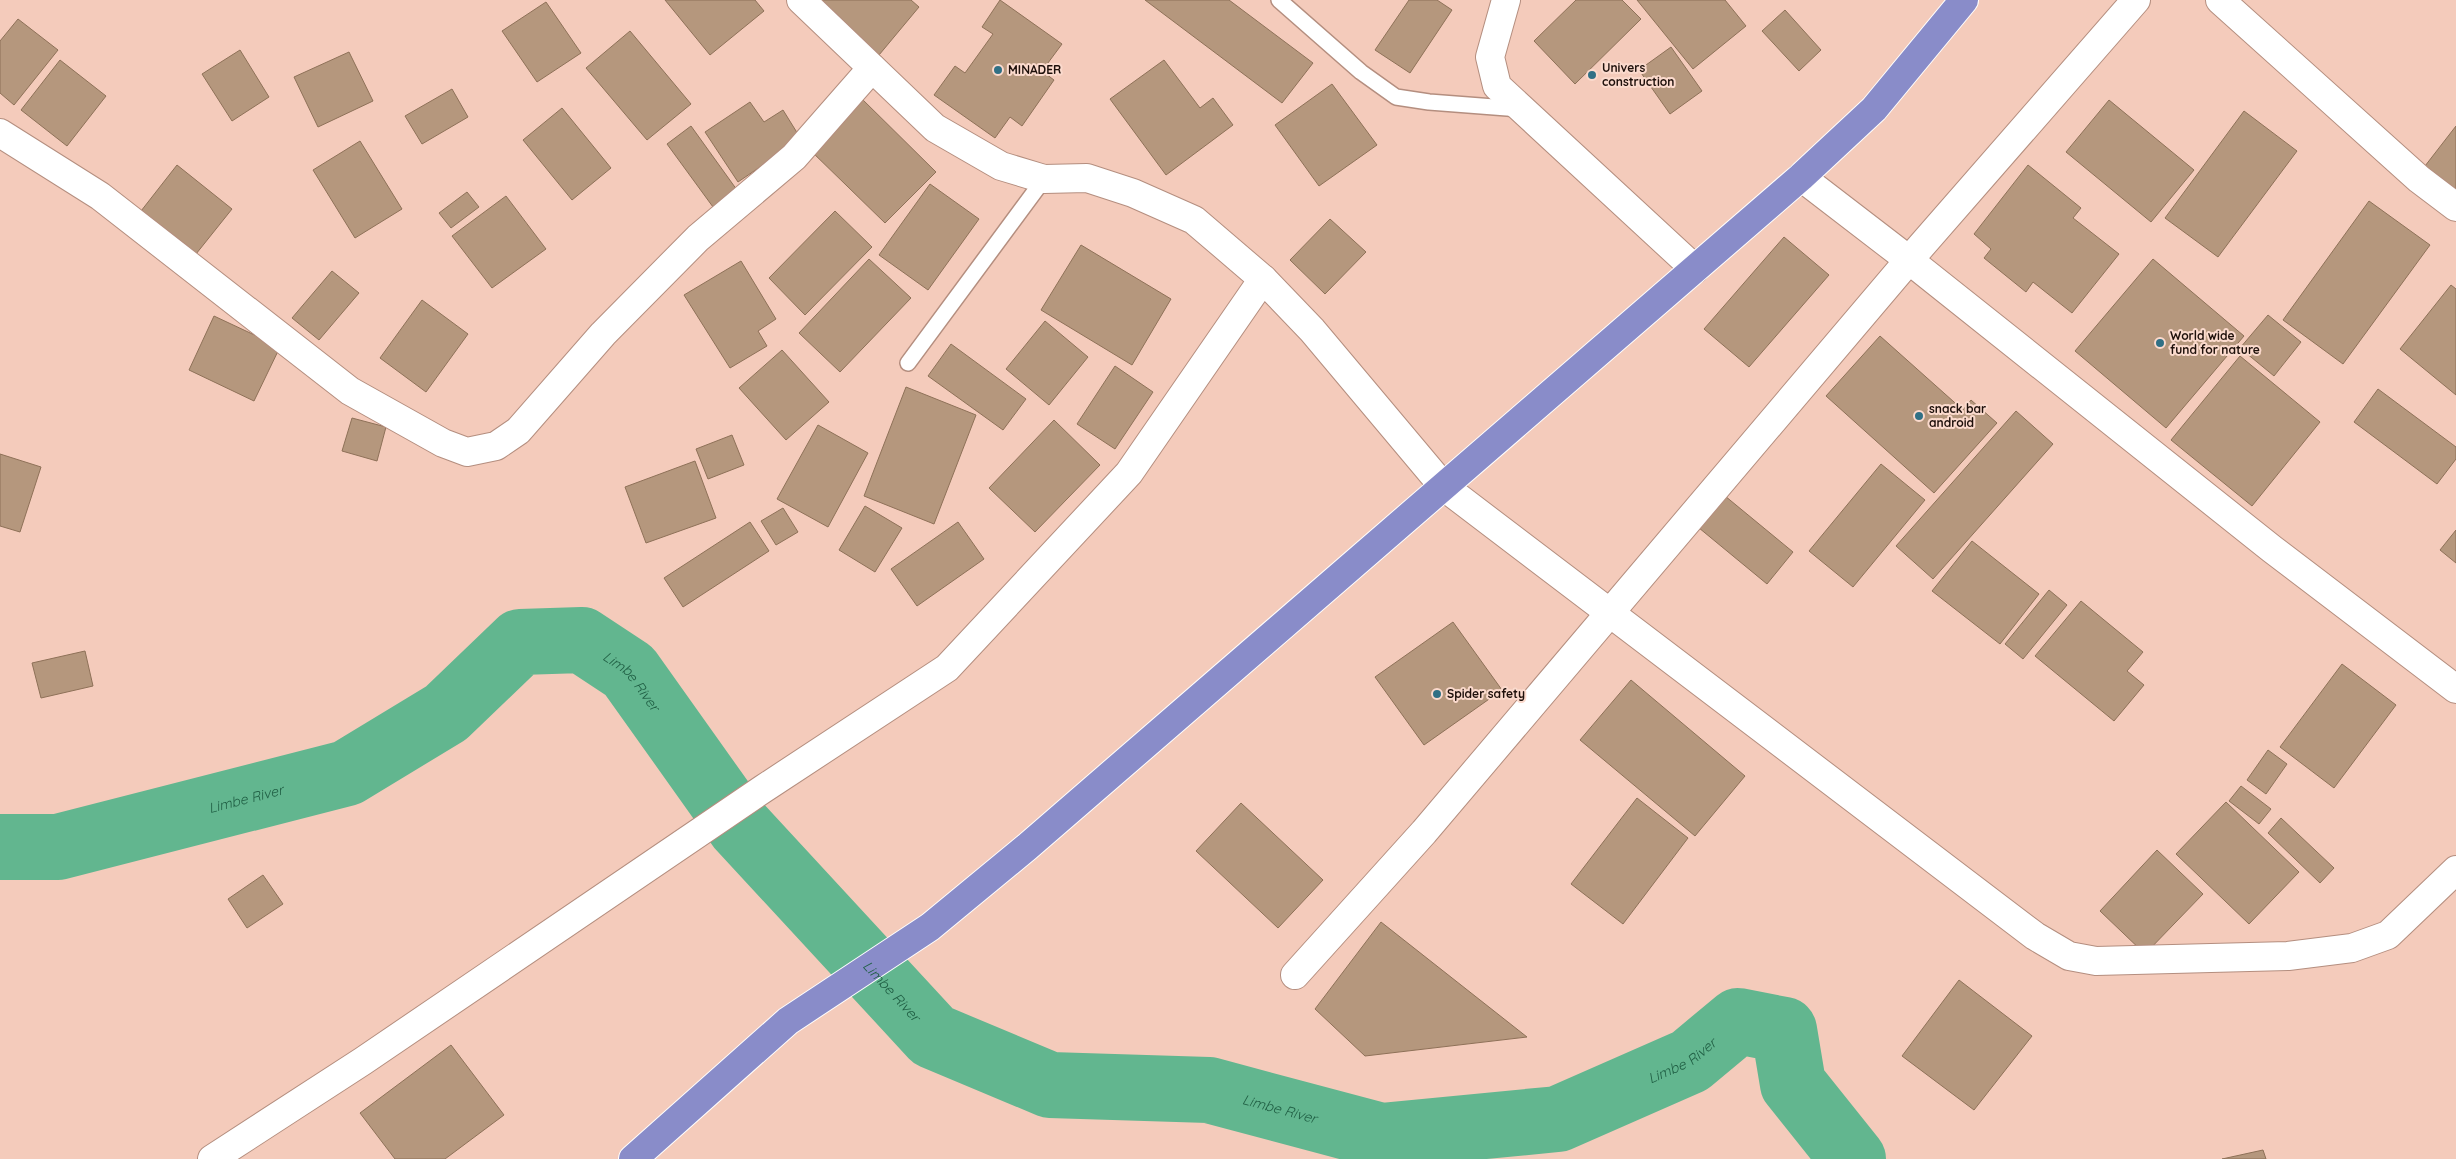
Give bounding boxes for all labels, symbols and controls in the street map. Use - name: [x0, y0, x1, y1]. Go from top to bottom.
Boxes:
- place label: Univers construction: [1602, 60, 1674, 89]
- place label: MINADER: [1008, 62, 1061, 77]
- marker: MINADER: [992, 64, 1004, 76]
- marker: Univers construction: [1586, 69, 1598, 81]
- place label: World wide fund for nature: [2170, 328, 2260, 357]
- marker: World wide fund for nature: [2154, 337, 2166, 349]
- place label: snack bar android: [1929, 401, 1986, 430]
- marker: snack bar android: [1913, 410, 1925, 422]
- water label: Limbe River: [600, 647, 665, 716]
- place label: Spider safety: [1447, 686, 1525, 701]
- marker: Spider safety: [1431, 688, 1443, 700]
- water label: Limbe River: [207, 780, 287, 817]
- water label: Limbe River: [859, 957, 925, 1027]
- water label: Limbe River: [1645, 1033, 1721, 1087]
- water label: Limbe River: [1240, 1090, 1321, 1128]

